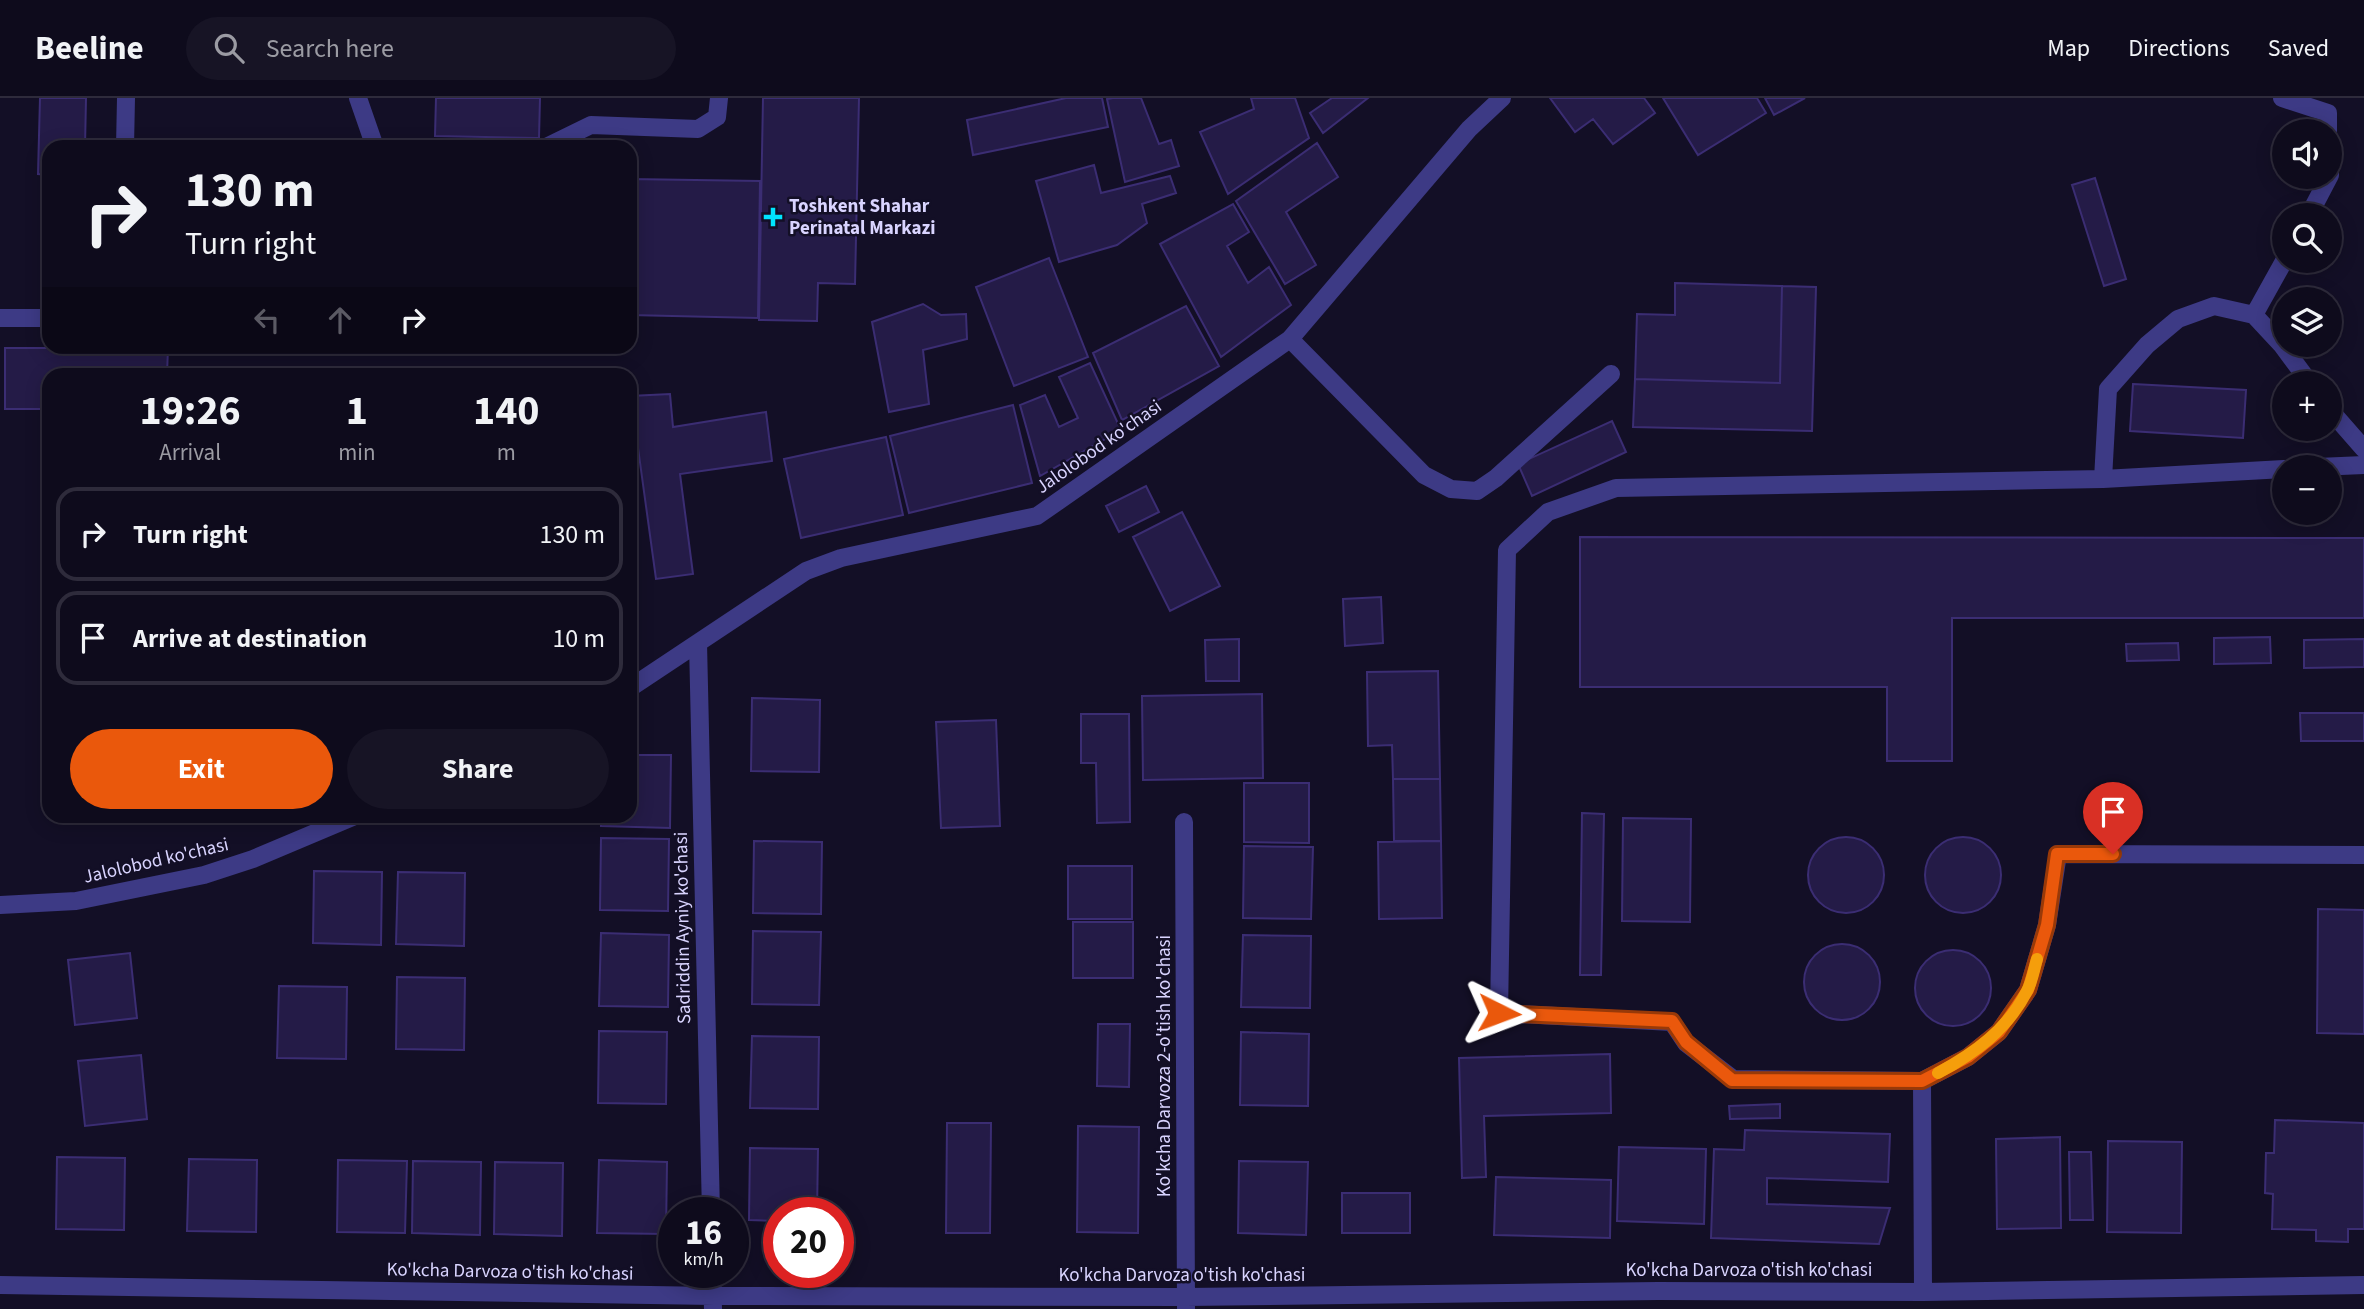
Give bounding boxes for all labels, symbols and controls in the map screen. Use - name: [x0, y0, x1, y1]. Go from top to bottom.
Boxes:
- search box: [186, 17, 676, 80]
- text: Beeline: [35, 25, 144, 72]
- icon: search: [210, 29, 248, 67]
- text: Search here: [266, 30, 394, 67]
- text: Map: [2047, 31, 2090, 66]
- text: Directions: [2128, 31, 2230, 66]
- text: Saved: [2268, 31, 2329, 66]
- map controls: [2272, 119, 2342, 525]
- button: sound: [2272, 119, 2342, 189]
- text: 130 m: [185, 156, 314, 226]
- icon: right: [70, 168, 161, 259]
- place label: Toshkent Shahar Perinatal Markazi: [789, 193, 936, 242]
- button: search: [2272, 203, 2342, 273]
- marker: Toshkent Shahar Perinatal Markazi: [763, 207, 783, 227]
- text: Turn right: [185, 221, 316, 267]
- button: layers: [2272, 287, 2342, 357]
- icon: left: [248, 301, 286, 339]
- icon: ahead: [321, 301, 359, 339]
- icon: right: [394, 301, 432, 339]
- button: +: [2272, 371, 2342, 441]
- text: 19:26: [139, 381, 241, 441]
- text: 1: [346, 381, 368, 441]
- text: 140: [473, 381, 540, 441]
- street label: Jalolobod ko'chasi: [1031, 393, 1167, 501]
- text: Arrival: [159, 436, 221, 469]
- text: min: [338, 436, 376, 469]
- text: m: [497, 436, 516, 469]
- button: −: [2272, 455, 2342, 525]
- icon: right: [74, 515, 112, 553]
- text: Turn right: [133, 516, 248, 553]
- text: 130 m: [539, 516, 605, 553]
- icon: arrive: [74, 619, 112, 657]
- text: Arrive at destination: [133, 620, 367, 657]
- text: 10 m: [552, 620, 605, 657]
- button: Exit: [70, 729, 333, 809]
- button: Share: [347, 729, 609, 809]
- pin: [2083, 782, 2143, 854]
- icon: arrive: [2094, 793, 2132, 831]
- street label: Jalolobod ko'chasi: [81, 831, 231, 891]
- street label: Sadriddin Ayniy ko'chasi: [668, 832, 698, 1024]
- street label: Ko'kcha Darvoza 2-o'tish ko'chasi: [1151, 935, 1178, 1197]
- position arrow: [1462, 976, 1536, 1050]
- speed limit sign: 20: [763, 1197, 854, 1288]
- text: 16: [685, 1208, 722, 1258]
- text: km/h: [684, 1247, 723, 1272]
- street label: Ko'kcha Darvoza o'tish ko'chasi: [386, 1256, 634, 1288]
- street label: Ko'kcha Darvoza o'tish ko'chasi: [1626, 1257, 1873, 1284]
- street label: Ko'kcha Darvoza o'tish ko'chasi: [1059, 1262, 1306, 1289]

